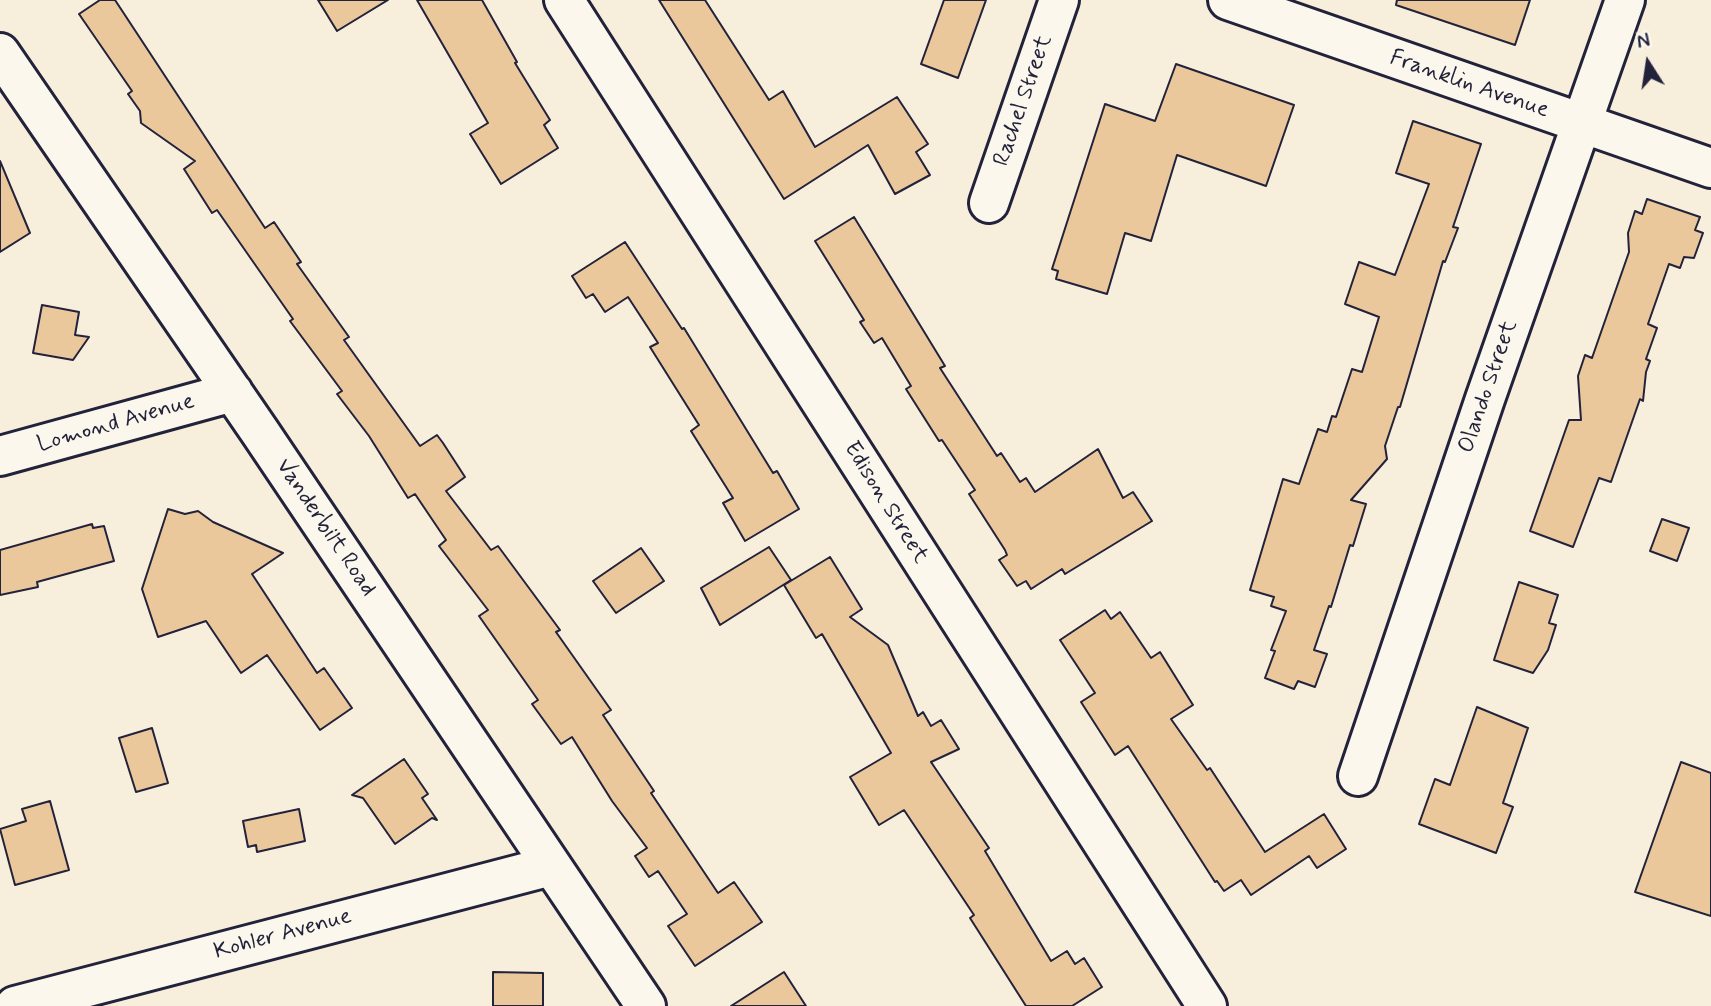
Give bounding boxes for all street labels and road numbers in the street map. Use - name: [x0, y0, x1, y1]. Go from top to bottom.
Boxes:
- street label: Rachel Street: [989, 32, 1059, 170]
- street label: Franklin Avenue: [1386, 45, 1552, 125]
- street label: Olando Street: [1453, 317, 1525, 457]
- street label: Lomond Avenue: [34, 388, 198, 460]
- street label: Edison Street: [837, 437, 933, 569]
- street label: Vanderbilt Road: [269, 454, 381, 602]
- street label: Kohler Avenue: [211, 903, 355, 967]

